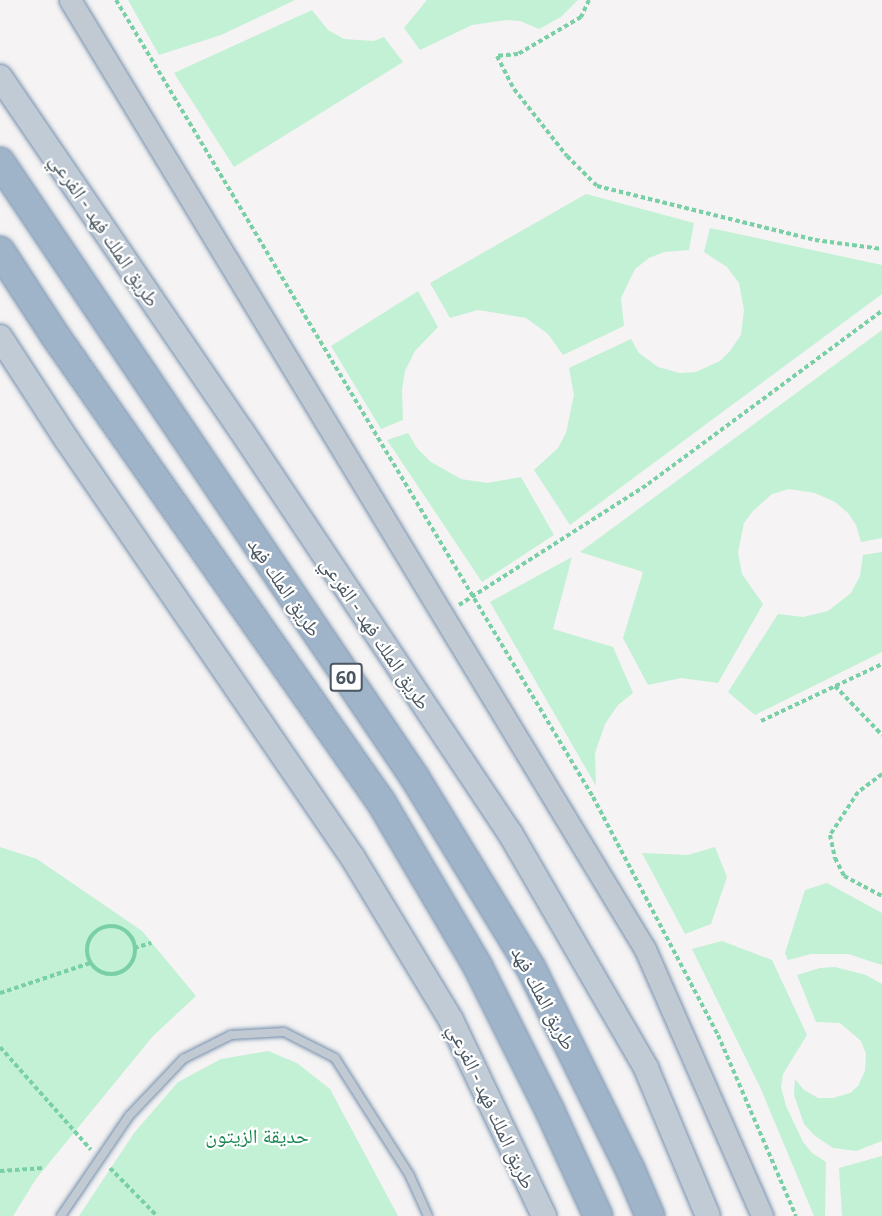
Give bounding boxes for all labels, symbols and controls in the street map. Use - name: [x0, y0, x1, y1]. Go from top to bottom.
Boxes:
- street label: طريق الملك فهد - الفرعي: [45, 149, 165, 311]
- street label: طريق الملك فهد: [243, 533, 327, 641]
- street label: طريق الملك فهد - الفرعي: [316, 552, 436, 714]
- road number: 60: [330, 662, 362, 692]
- street label: طريق الملك فهد: [507, 942, 581, 1054]
- street label: طريق الملك فهد - الفرعي: [443, 1020, 541, 1192]
- park label: حديقة الزيتون: [205, 1123, 309, 1147]

